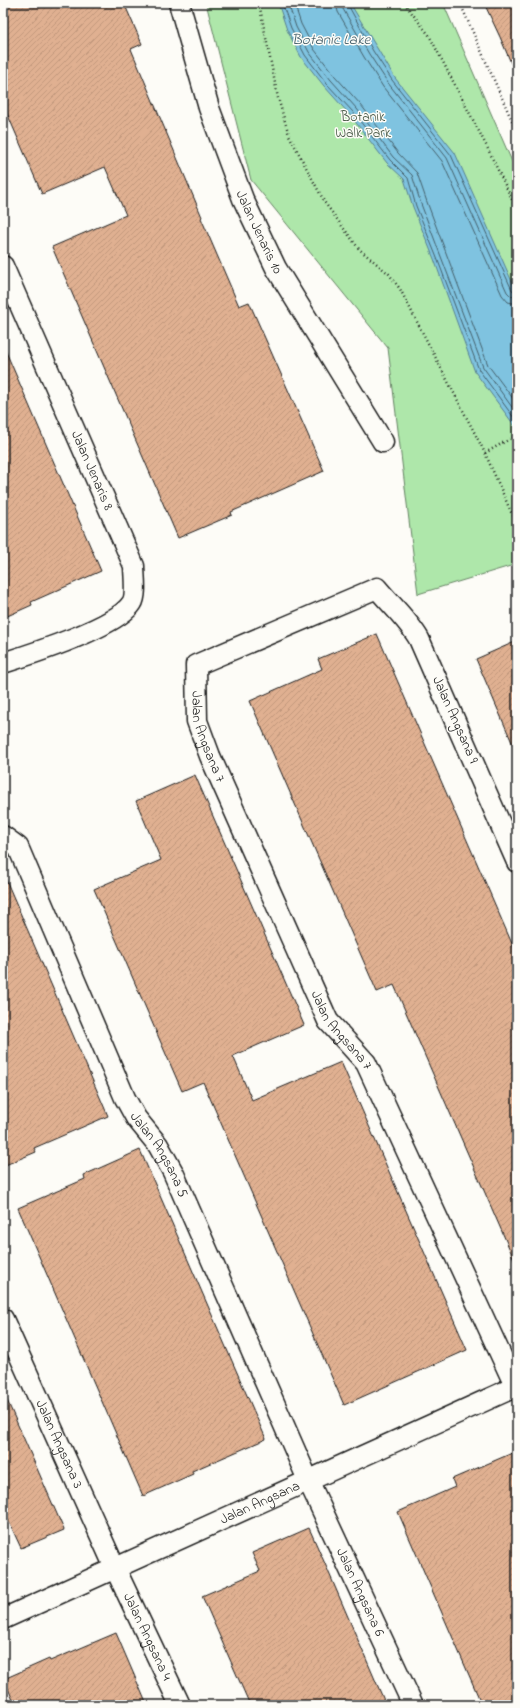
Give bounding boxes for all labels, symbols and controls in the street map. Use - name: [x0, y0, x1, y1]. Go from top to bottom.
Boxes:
- water label: Botanic Lake: [292, 29, 372, 51]
- park label: Botanik Walk Park: [335, 107, 392, 144]
- street label: Jalan Jenaris 10: [230, 187, 288, 278]
- street label: Jalan Jenaris 8: [66, 427, 119, 514]
- street label: Jalan Angsana 9: [425, 673, 484, 768]
- street label: Jalan Angsana 7: [186, 691, 231, 786]
- street label: Jalan Angsana 7: [305, 987, 378, 1073]
- street label: Jalan Angsana 5: [124, 1109, 193, 1201]
- street label: Jalan Angsana 3: [30, 1396, 88, 1492]
- street label: Jalan Angsana: [216, 1475, 303, 1530]
- street label: Jalan Angsana 6: [331, 1544, 390, 1640]
- street label: Jalan Angsana 4: [118, 1589, 178, 1684]

